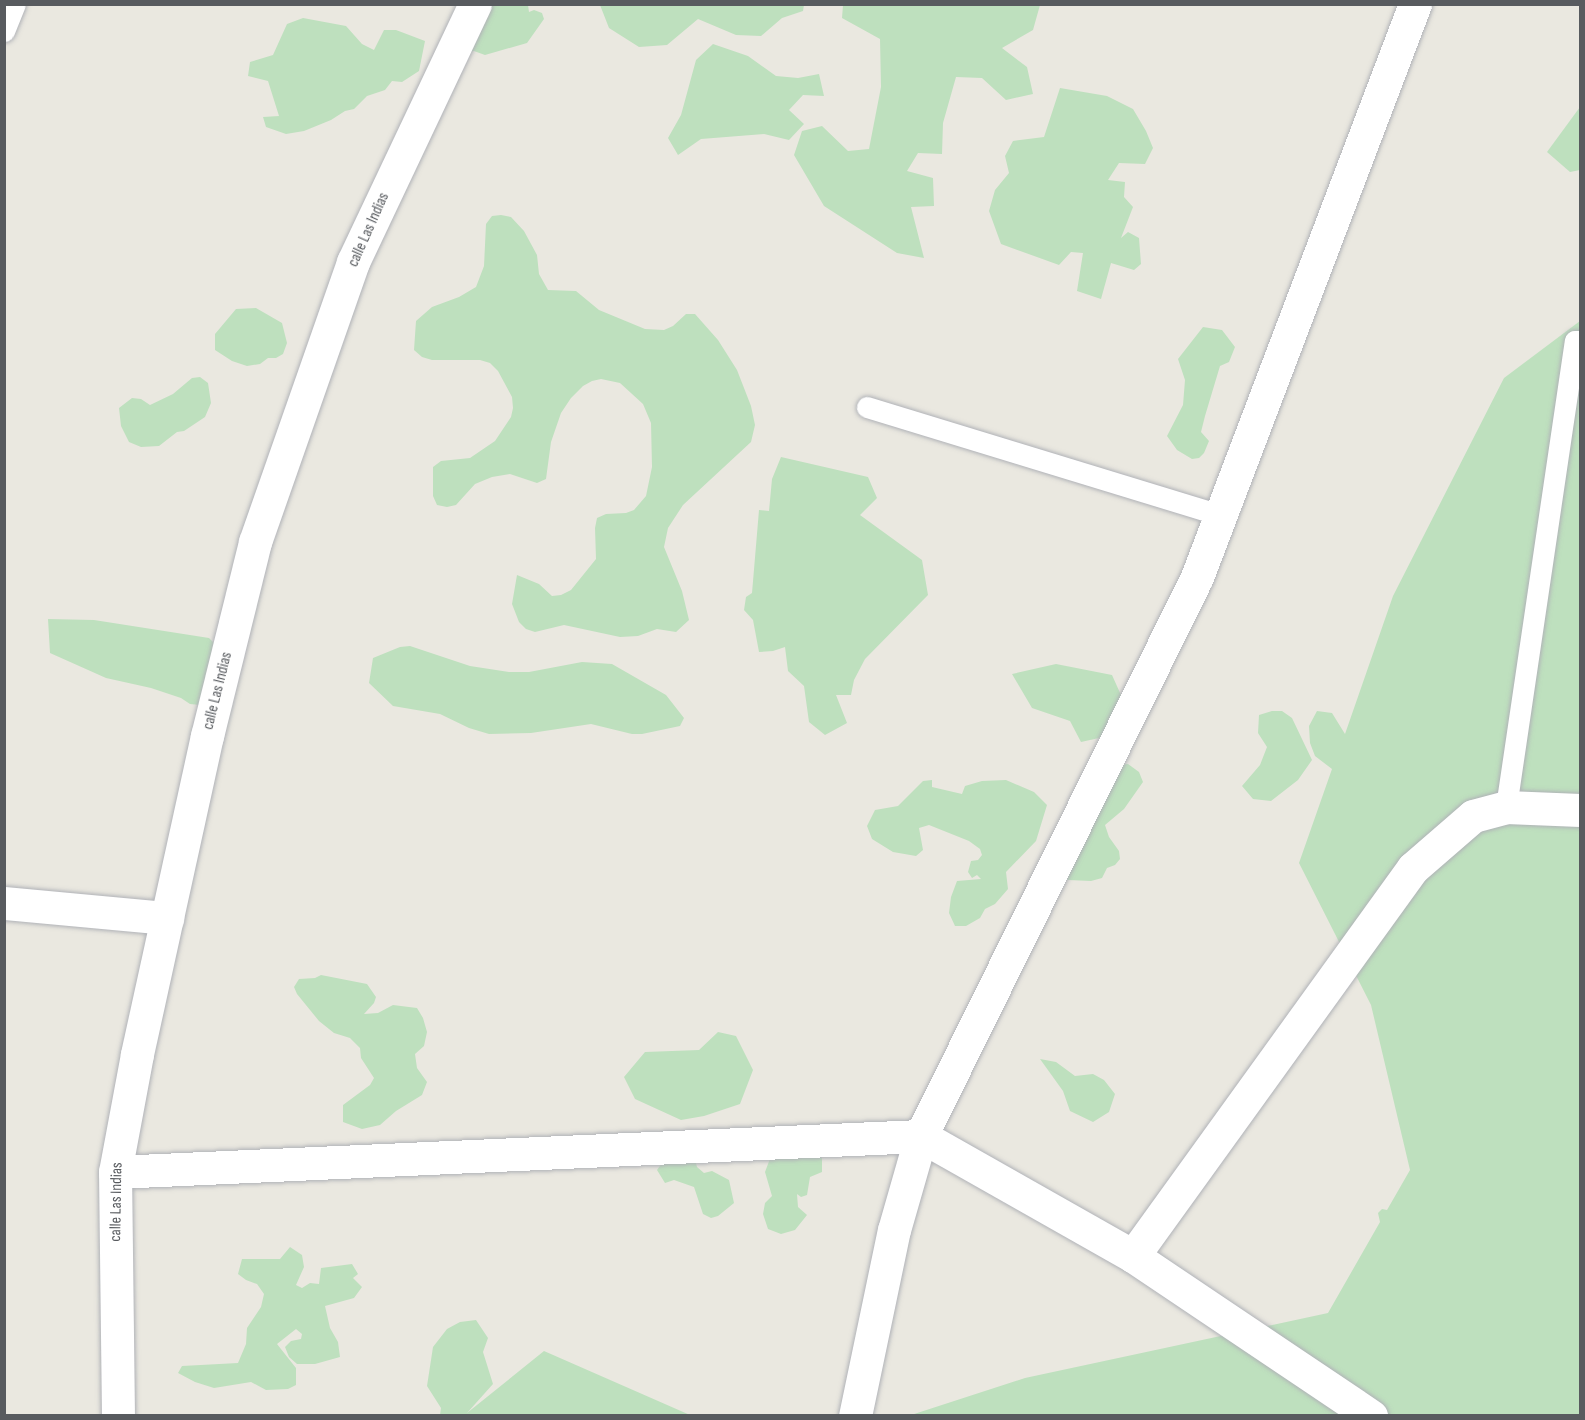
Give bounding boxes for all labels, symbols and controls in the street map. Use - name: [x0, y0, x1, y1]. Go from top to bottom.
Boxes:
- street label: calle Las Indias: [344, 190, 394, 270]
- street label: calle Las Indias: [199, 650, 237, 732]
- street label: calle Las Indias: [107, 1162, 127, 1242]

